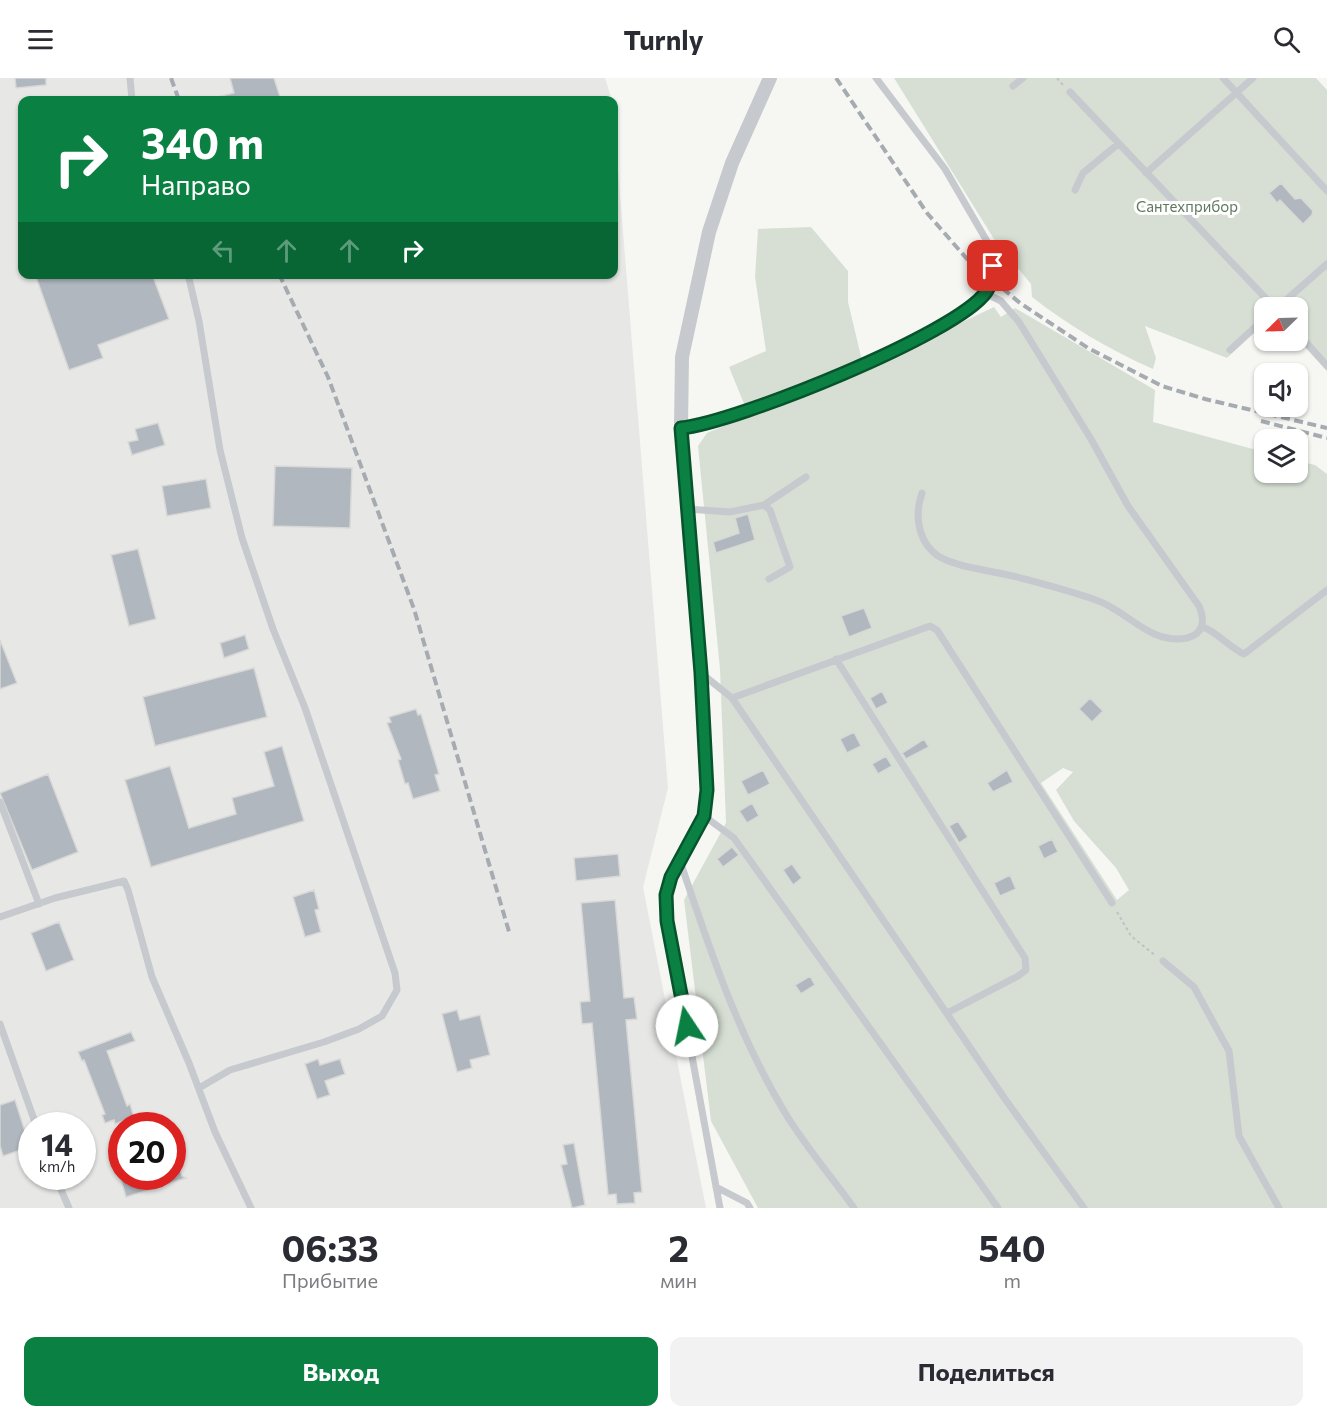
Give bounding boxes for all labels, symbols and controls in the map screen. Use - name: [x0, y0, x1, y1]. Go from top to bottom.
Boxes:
- icon: menu: [24, 23, 57, 56]
- text: Turnly: [623, 23, 704, 56]
- icon: search: [1270, 23, 1303, 56]
- text: 340 m: [141, 116, 264, 168]
- icon: right: [42, 120, 120, 198]
- text: Направо: [141, 168, 251, 201]
- park label: Сантехприбор: [1136, 197, 1238, 215]
- icon: left: [207, 234, 240, 267]
- icon: ahead: [270, 234, 303, 267]
- icon: ahead: [333, 234, 366, 267]
- icon: right: [396, 234, 429, 267]
- pin: [967, 240, 1018, 291]
- icon: arrive: [976, 249, 1009, 282]
- north arrow: [1254, 297, 1308, 351]
- map controls: [1254, 297, 1308, 483]
- button: sound: [1254, 363, 1308, 417]
- button: layers: [1254, 429, 1308, 483]
- position arrow: [655, 994, 719, 1058]
- speed limit sign: 20: [108, 1112, 186, 1190]
- text: 14: [41, 1125, 73, 1162]
- text: km/h: [39, 1157, 75, 1175]
- text: 06:33: [281, 1225, 379, 1269]
- text: 2: [668, 1225, 689, 1269]
- text: 540: [979, 1225, 1046, 1269]
- text: Прибытие: [282, 1268, 378, 1292]
- text: мин: [660, 1268, 697, 1292]
- text: m: [1003, 1268, 1021, 1292]
- button: Выход: [24, 1337, 658, 1406]
- button: Поделиться: [670, 1337, 1303, 1406]

